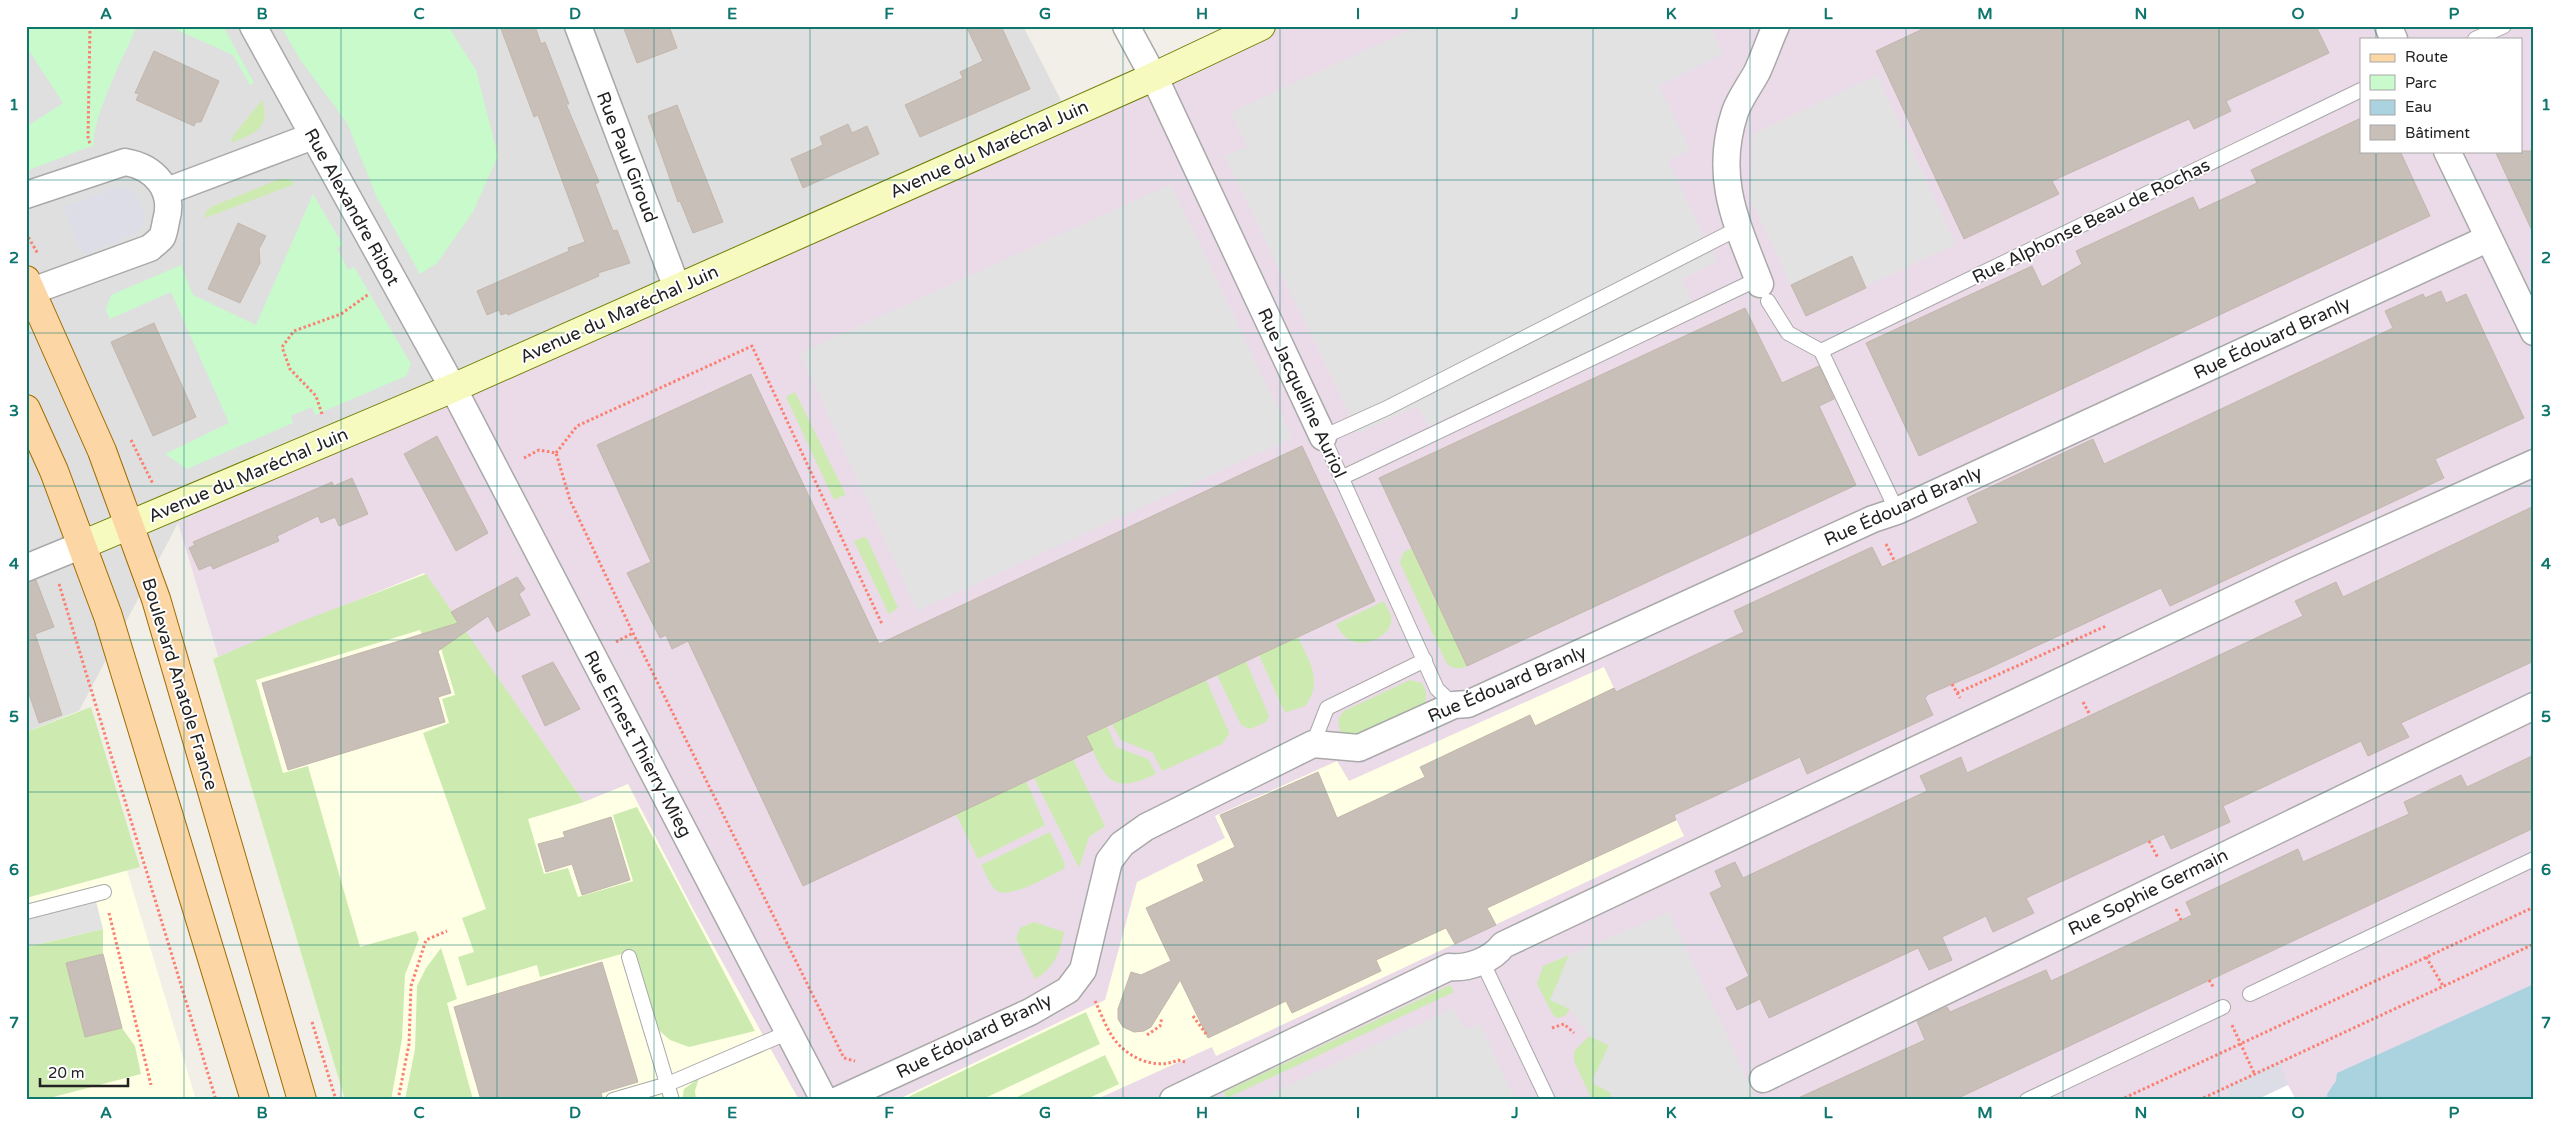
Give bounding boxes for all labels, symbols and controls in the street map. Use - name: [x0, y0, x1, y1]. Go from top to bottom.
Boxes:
- text: A: [100, 4, 112, 24]
- text: B: [256, 4, 268, 24]
- text: C: [413, 4, 425, 24]
- text: D: [569, 4, 581, 24]
- text: E: [727, 4, 737, 24]
- text: F: [884, 4, 894, 24]
- text: G: [1039, 4, 1051, 24]
- text: H: [1196, 4, 1208, 24]
- text: I: [1356, 4, 1360, 24]
- text: J: [1510, 4, 1519, 24]
- text: K: [1666, 4, 1677, 24]
- text: L: [1823, 4, 1833, 24]
- text: M: [1977, 4, 1993, 24]
- text: N: [2135, 4, 2147, 24]
- text: O: [2292, 4, 2305, 24]
- text: P: [2449, 4, 2460, 24]
- legend: [2360, 38, 2522, 152]
- text: Route: [2405, 48, 2448, 66]
- text: Parc: [2405, 74, 2437, 92]
- street label: Rue Paul Giroud: [592, 88, 662, 226]
- text: 1: [9, 95, 19, 115]
- street label: Avenue du Maréchal Juin: [886, 95, 1092, 203]
- text: 1: [2541, 95, 2551, 115]
- text: Eau: [2405, 98, 2432, 116]
- street label: Rue Alexandre Ribot: [300, 124, 404, 290]
- text: Bâtiment: [2405, 124, 2470, 142]
- street label: Rue Alphonse Beau de Rochas: [1969, 154, 2213, 288]
- text: 2: [9, 248, 19, 268]
- text: 2: [2541, 248, 2551, 268]
- street label: Avenue du Maréchal Juin: [516, 260, 722, 368]
- street label: Rue Édouard Branly: [2190, 292, 2354, 384]
- street label: Rue Jacqueline Auriol: [1253, 305, 1351, 481]
- text: 3: [9, 401, 19, 421]
- text: 3: [2541, 401, 2551, 421]
- street label: Avenue du Maréchal Juin: [145, 423, 351, 527]
- street label: Rue Édouard Branly: [1821, 461, 1986, 551]
- text: 4: [9, 554, 19, 574]
- text: 4: [2541, 554, 2551, 574]
- street label: Boulevard Anatole France: [137, 575, 223, 793]
- street label: Rue Édouard Branly: [1424, 640, 1590, 727]
- street label: Rue Ernest Thierry-Mieg: [579, 647, 697, 841]
- text: 5: [9, 707, 19, 727]
- text: 5: [2541, 707, 2551, 727]
- street label: Rue Sophie Germain: [2064, 844, 2232, 940]
- text: 6: [9, 860, 19, 880]
- text: 6: [2541, 860, 2551, 880]
- street label: Rue Édouard Branly: [893, 989, 1056, 1083]
- text: 7: [9, 1013, 19, 1033]
- text: 7: [2541, 1013, 2551, 1033]
- scale bar: [40, 1056, 128, 1088]
- text: 20 m: [48, 1064, 85, 1082]
- text: A: [100, 1103, 112, 1123]
- text: B: [256, 1103, 268, 1123]
- text: C: [413, 1103, 425, 1123]
- text: D: [569, 1103, 581, 1123]
- text: E: [727, 1103, 737, 1123]
- text: F: [884, 1103, 894, 1123]
- text: G: [1039, 1103, 1051, 1123]
- text: H: [1196, 1103, 1208, 1123]
- text: I: [1356, 1103, 1360, 1123]
- text: J: [1510, 1103, 1519, 1123]
- text: K: [1666, 1103, 1677, 1123]
- text: L: [1823, 1103, 1833, 1123]
- text: M: [1977, 1103, 1993, 1123]
- text: N: [2135, 1103, 2147, 1123]
- text: O: [2292, 1103, 2305, 1123]
- text: P: [2449, 1103, 2460, 1123]

